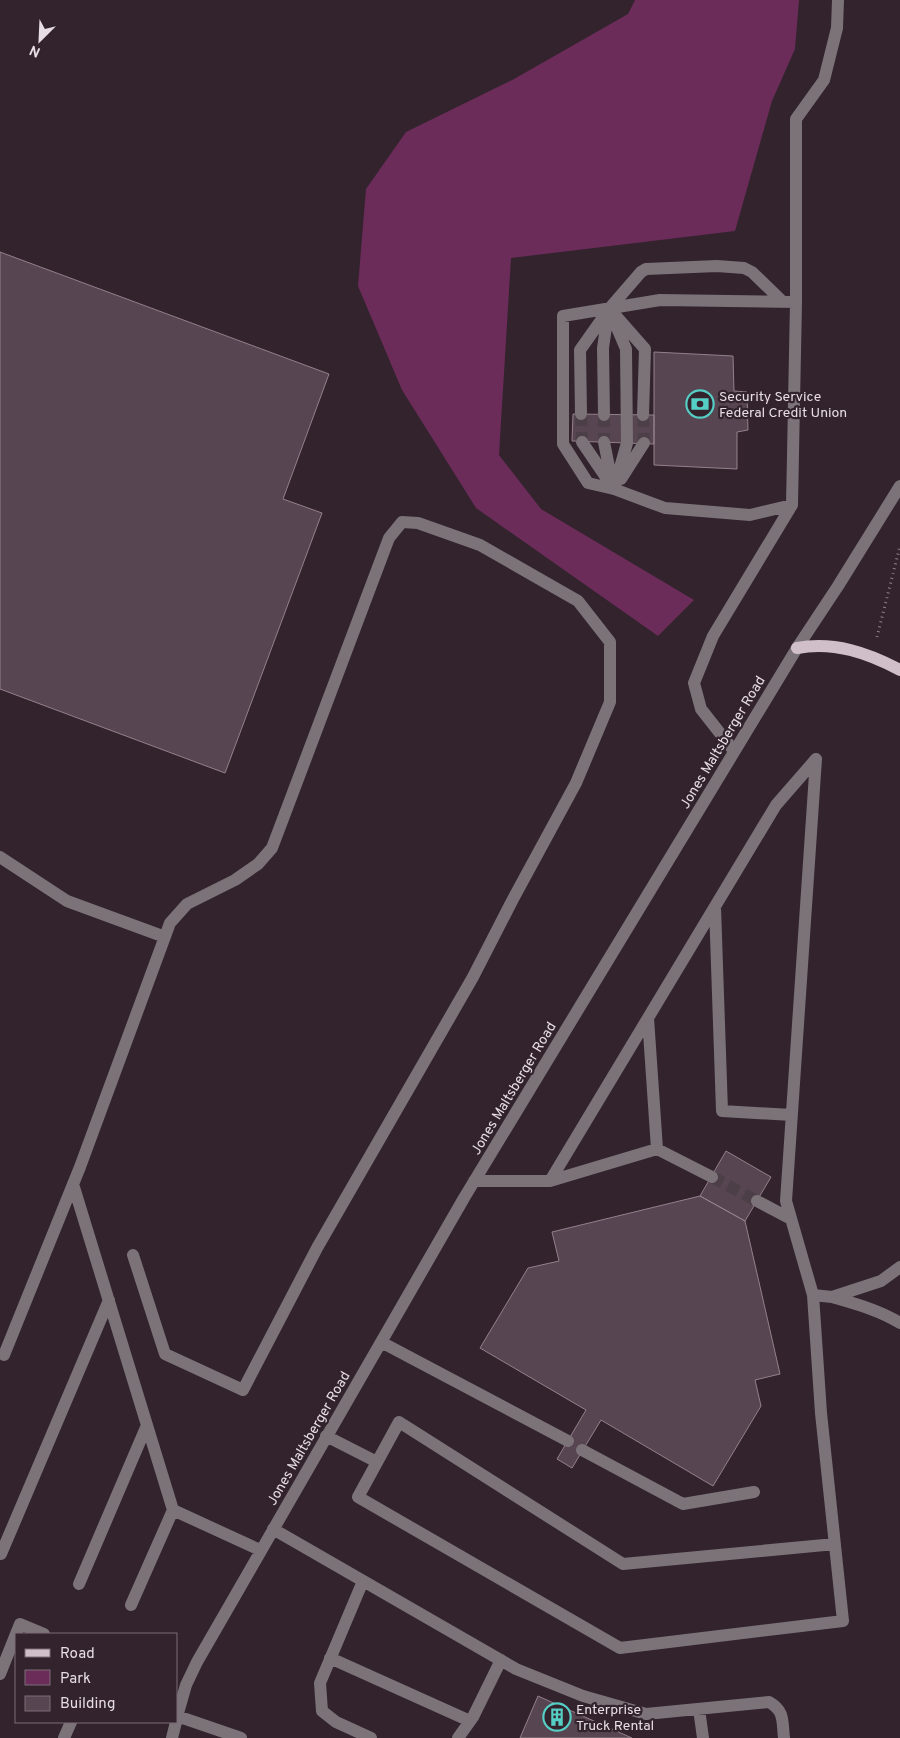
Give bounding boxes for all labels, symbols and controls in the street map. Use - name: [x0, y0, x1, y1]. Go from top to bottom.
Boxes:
- north arrow: [15, 15, 65, 65]
- text: N: [27, 41, 43, 60]
- bank icon: Security Service Federal Credit Union: [685, 389, 715, 419]
- place label: Security Service Federal Credit Union: [719, 389, 847, 422]
- street label: Jones Maltsberger Road: [677, 673, 770, 812]
- street label: Jones Maltsberger Road: [468, 1019, 561, 1158]
- street label: Jones Maltsberger Road: [264, 1369, 355, 1509]
- legend: [15, 1633, 178, 1723]
- text: Road: [60, 1645, 95, 1664]
- text: Park: [60, 1670, 91, 1689]
- text: Building: [60, 1695, 115, 1714]
- building icon: Enterprise Truck Rental: [542, 1702, 572, 1732]
- place label: Enterprise Truck Rental: [576, 1702, 654, 1735]

